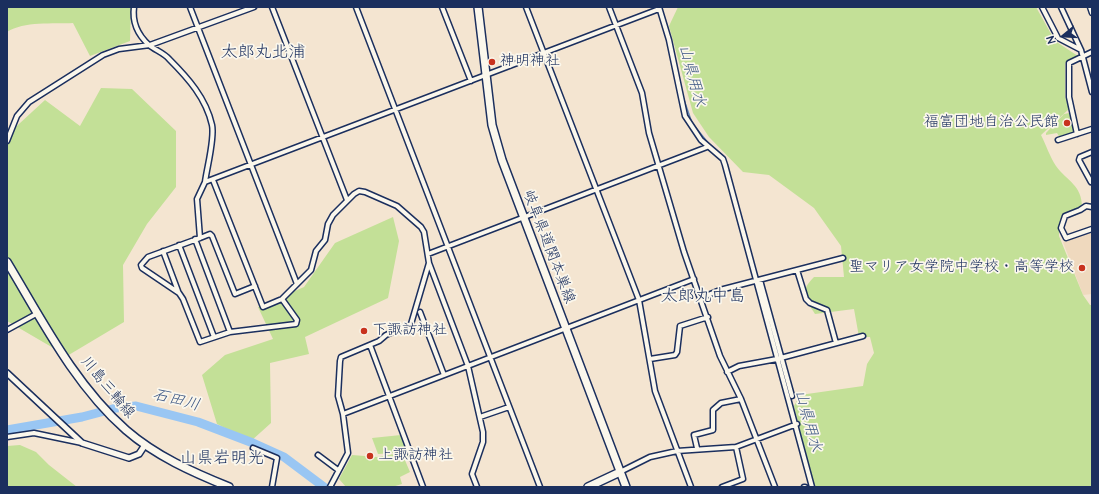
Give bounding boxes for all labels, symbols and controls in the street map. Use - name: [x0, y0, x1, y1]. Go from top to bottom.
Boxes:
- north arrow: [1043, 16, 1083, 56]
- text: N: [1043, 34, 1059, 45]
- district label: 太郎丸北浦: [221, 43, 305, 63]
- water label: 山県用水: [673, 43, 709, 109]
- place label: 神明神社: [500, 53, 560, 71]
- marker: 神明神社: [487, 57, 497, 67]
- place label: 福富団地自治公民館: [924, 114, 1059, 132]
- marker: 福富団地自治公民館: [1062, 118, 1072, 128]
- street label: 岐阜県道関本巣線: [518, 188, 578, 306]
- place label: 聖マリア女学院中学校・高等学校: [849, 259, 1074, 277]
- marker: 聖マリア女学院中学校・高等学校: [1077, 263, 1087, 273]
- district label: 太郎丸中島: [661, 287, 745, 307]
- place label: 下諏訪神社: [372, 322, 447, 340]
- marker: 下諏訪神社: [359, 326, 369, 336]
- street label: 川島三輪線: [76, 353, 138, 423]
- water label: 石田川: [150, 386, 202, 416]
- water label: 山県用水: [789, 388, 825, 454]
- place label: 上諏訪神社: [378, 447, 453, 465]
- district label: 山県岩明光: [180, 449, 264, 469]
- marker: 上諏訪神社: [365, 451, 375, 461]

